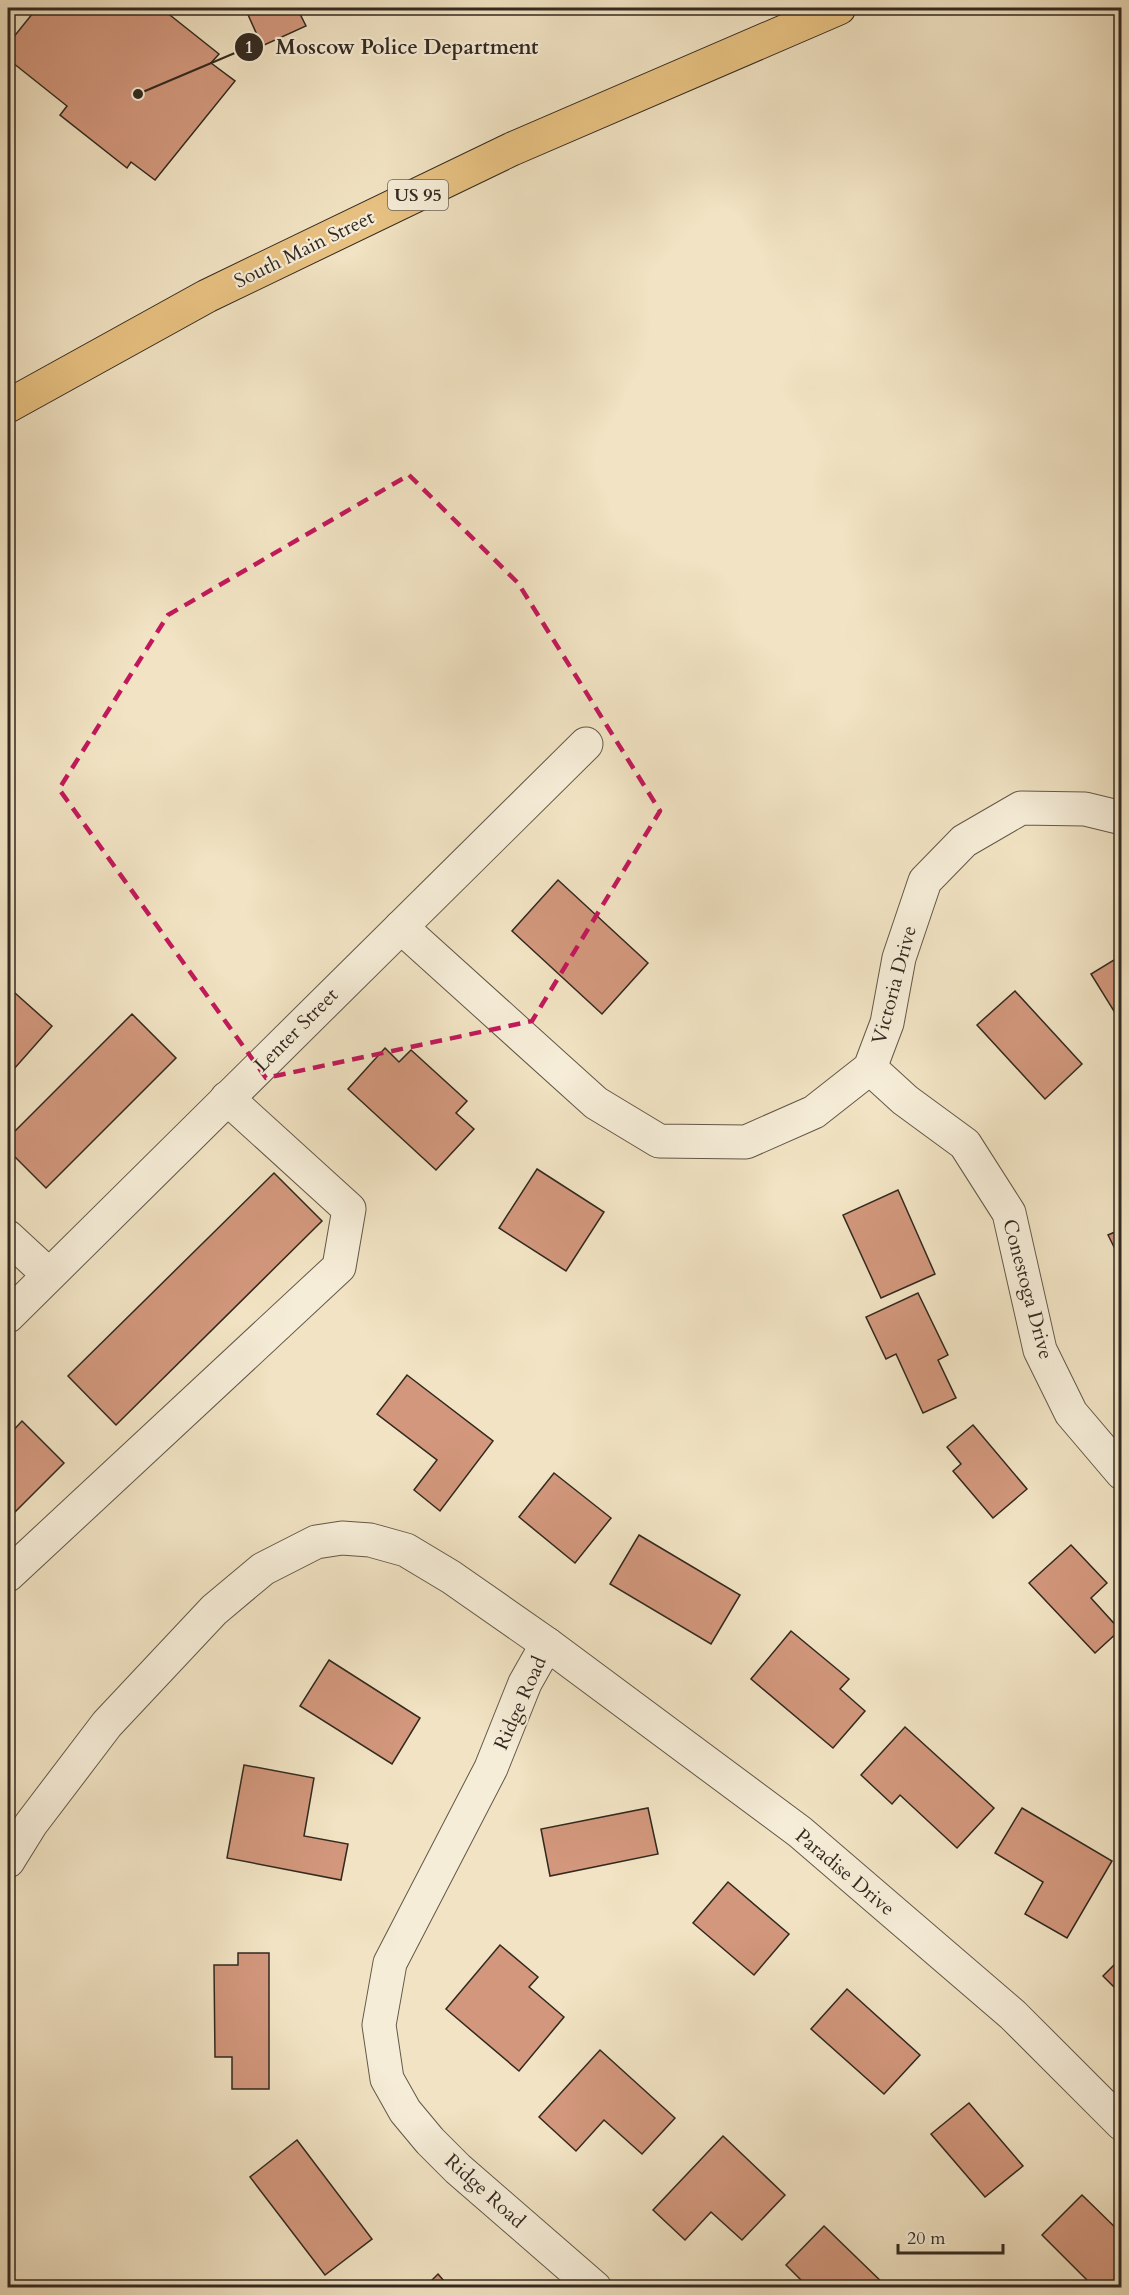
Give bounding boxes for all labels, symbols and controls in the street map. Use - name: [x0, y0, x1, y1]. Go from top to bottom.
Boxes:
- callout: Moscow Police Department: [234, 28, 551, 67]
- text: Moscow Police Department: [276, 33, 539, 62]
- text: 1: [244, 35, 254, 60]
- road number: US 95: [388, 180, 448, 210]
- street label: South Main Street: [230, 203, 379, 295]
- street label: Victoria Drive: [865, 923, 923, 1047]
- street label: Lenter Street: [248, 982, 344, 1078]
- street label: Conestoga Drive: [996, 1216, 1060, 1362]
- street label: Ridge Road: [487, 1652, 553, 1754]
- street label: Paradise Drive: [790, 1822, 900, 1922]
- street label: Ridge Road: [439, 2148, 531, 2235]
- scale bar: [898, 2217, 1003, 2255]
- text: 20 m: [907, 2226, 946, 2251]

